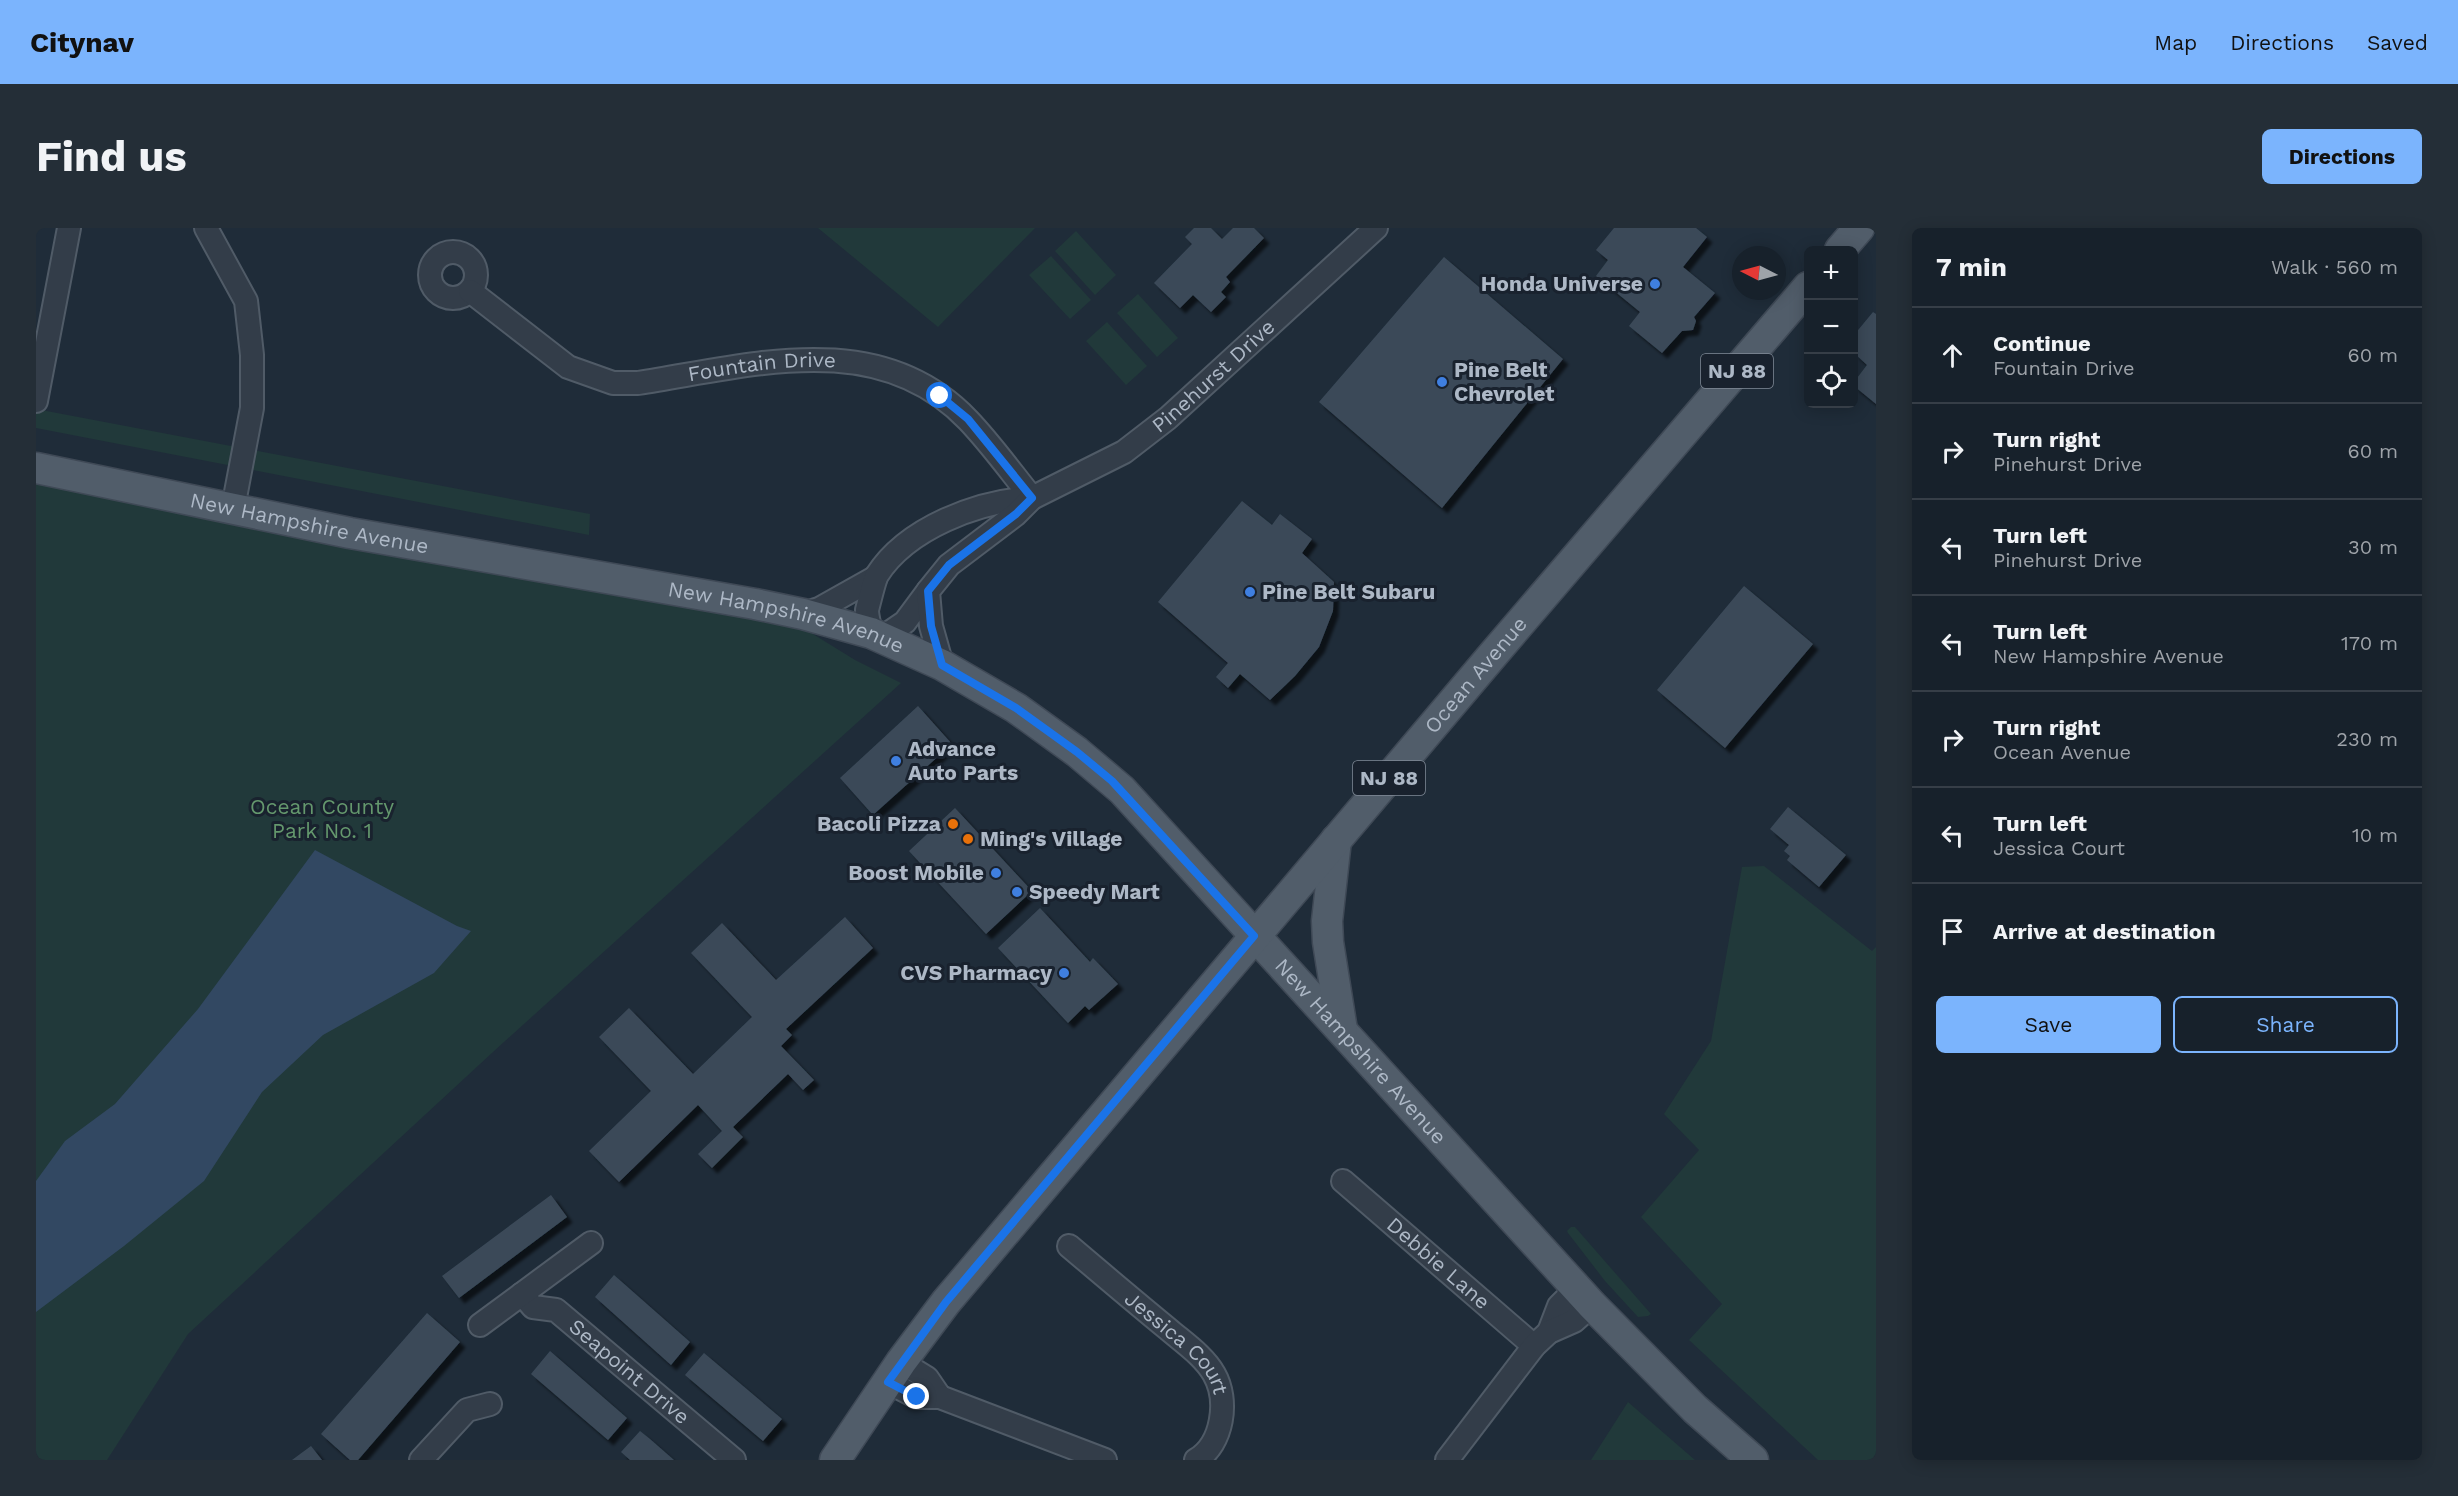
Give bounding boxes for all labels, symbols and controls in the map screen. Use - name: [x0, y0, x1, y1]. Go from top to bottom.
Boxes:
- text: Citynav: [30, 26, 134, 59]
- text: Map: [2154, 30, 2197, 55]
- text: Directions: [2230, 30, 2334, 55]
- text: Saved: [2367, 30, 2428, 55]
- button: Directions: [2262, 129, 2422, 184]
- text: Find us: [36, 132, 187, 181]
- north arrow: [1732, 246, 1786, 300]
- map controls: [1804, 246, 1858, 408]
- button: +: [1804, 246, 1858, 300]
- text: 7 min: [1936, 252, 2007, 282]
- text: Walk · 560 m: [2271, 255, 2398, 279]
- place label: Honda Universe: [1481, 271, 1643, 296]
- marker: Honda Universe: [1648, 277, 1662, 291]
- button: −: [1804, 300, 1858, 354]
- street label: Pinehurst Drive: [1147, 314, 1280, 438]
- text: Continue: [1993, 331, 2091, 356]
- icon: ahead: [1936, 339, 1969, 372]
- text: 60 m: [2348, 343, 2398, 367]
- street label: Fountain Drive: [686, 347, 837, 386]
- road number: NJ 88: [1701, 354, 1773, 388]
- button: locate: [1804, 354, 1858, 408]
- text: Fountain Drive: [1993, 356, 2135, 380]
- place label: Pine Belt Chevrolet: [1454, 357, 1554, 406]
- marker: Pine Belt Chevrolet: [1435, 375, 1449, 389]
- route start: [926, 382, 952, 408]
- text: Turn right: [1993, 427, 2100, 452]
- icon: right: [1936, 435, 1969, 468]
- text: 60 m: [2348, 439, 2398, 463]
- text: Pinehurst Drive: [1993, 452, 2142, 476]
- street label: New Hampshire Avenue: [188, 487, 431, 559]
- text: Turn left: [1993, 523, 2087, 548]
- icon: left: [1936, 531, 1969, 564]
- text: 30 m: [2348, 535, 2398, 559]
- text: Pinehurst Drive: [1993, 548, 2142, 572]
- street label: New Hampshire Avenue: [666, 576, 908, 658]
- place label: Pine Belt Subaru: [1262, 579, 1435, 604]
- marker: Pine Belt Subaru: [1243, 585, 1257, 599]
- street label: Ocean Avenue: [1419, 611, 1532, 738]
- text: Turn left: [1993, 619, 2087, 644]
- icon: left: [1936, 627, 1969, 660]
- text: 170 m: [2341, 631, 2398, 655]
- text: New Hampshire Avenue: [1993, 644, 2224, 668]
- text: Turn right: [1993, 715, 2100, 740]
- icon: right: [1936, 723, 1969, 756]
- text: 230 m: [2336, 727, 2398, 751]
- place label: Advance Auto Parts: [908, 736, 1018, 785]
- text: Ocean Avenue: [1993, 740, 2131, 764]
- marker: Advance Auto Parts: [889, 754, 903, 768]
- road number: NJ 88: [1353, 761, 1425, 795]
- park label: Ocean County Park No. 1: [250, 794, 394, 843]
- place label: Bacoli Pizza: [817, 811, 942, 836]
- text: Turn left: [1993, 811, 2087, 836]
- marker: Bacoli Pizza: [946, 817, 960, 831]
- icon: left: [1936, 819, 1969, 852]
- text: 10 m: [2352, 823, 2398, 847]
- place label: Ming's Village: [980, 826, 1122, 851]
- marker: Ming's Village: [961, 832, 975, 846]
- text: Jessica Court: [1993, 836, 2125, 860]
- place label: Boost Mobile: [848, 860, 984, 885]
- marker: Boost Mobile: [989, 866, 1003, 880]
- place label: Speedy Mart: [1029, 879, 1160, 904]
- marker: Speedy Mart: [1010, 885, 1024, 899]
- icon: arrive: [1936, 915, 1969, 948]
- text: Arrive at destination: [1993, 919, 2216, 944]
- street label: New Hampshire Avenue: [1270, 953, 1452, 1149]
- place label: CVS Pharmacy: [900, 960, 1052, 985]
- marker: CVS Pharmacy: [1057, 966, 1071, 980]
- button: Save: [1936, 996, 2161, 1053]
- button: Share: [2173, 996, 2398, 1053]
- street label: Debbie Lane: [1382, 1212, 1495, 1314]
- street label: Jessica Court: [1120, 1286, 1234, 1397]
- street label: Seapoint Drive: [564, 1313, 695, 1429]
- route end: [903, 1383, 929, 1409]

